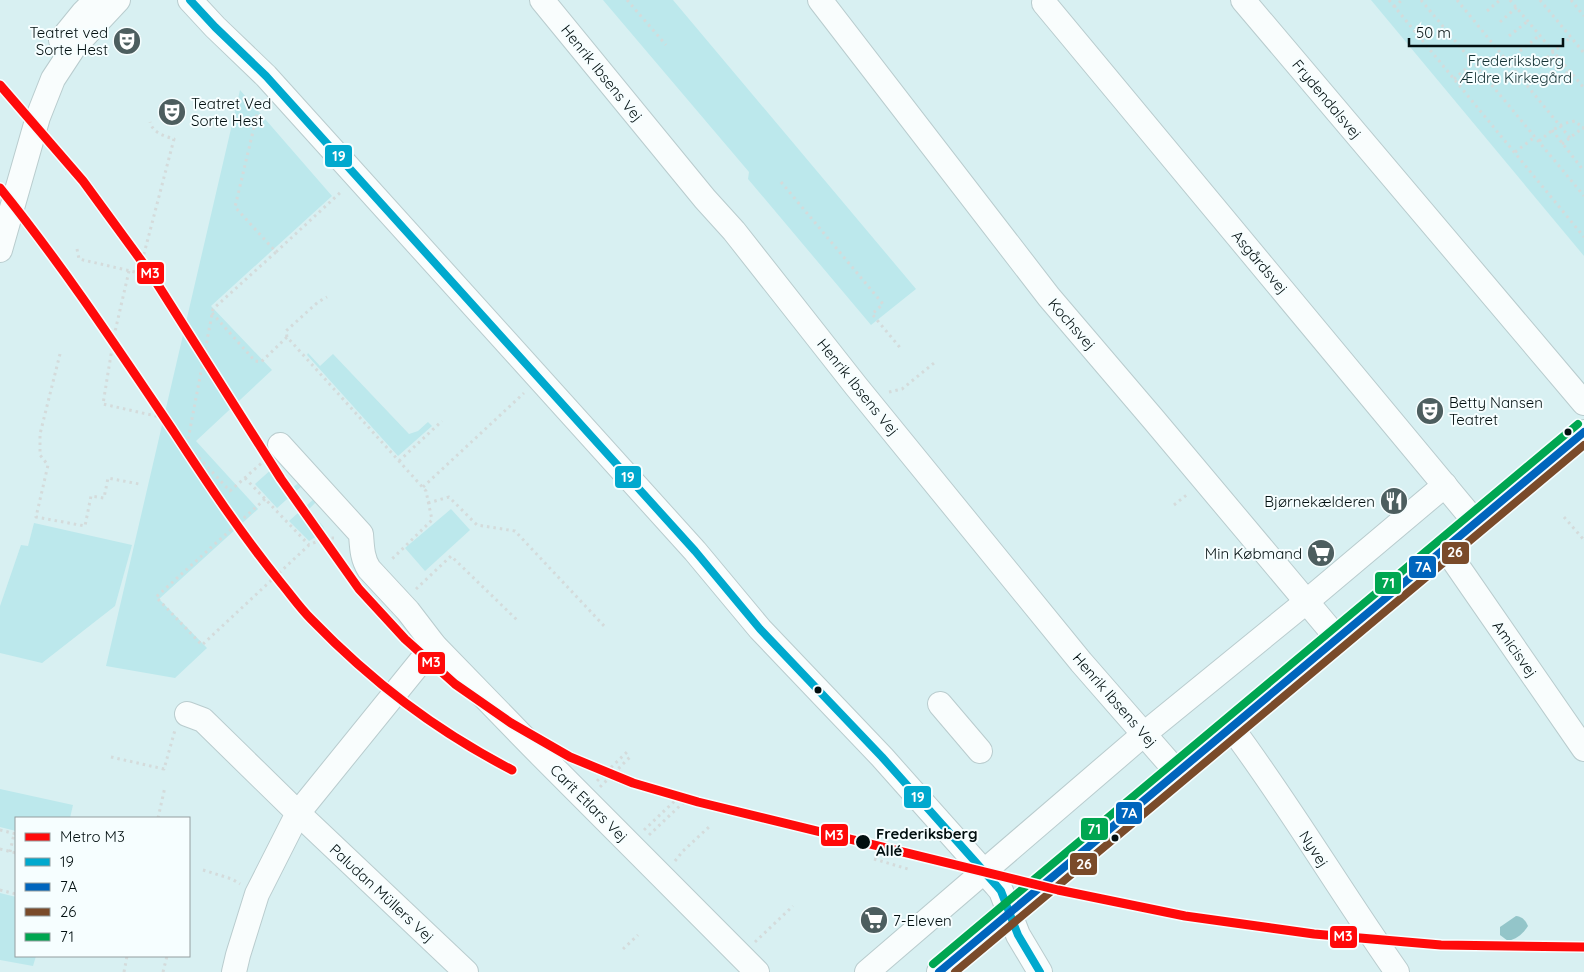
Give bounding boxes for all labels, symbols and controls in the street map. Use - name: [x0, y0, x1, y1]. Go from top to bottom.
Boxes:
- scale bar: [1409, 15, 1563, 47]
- street label: Henrik Ibsens Vej: [557, 21, 647, 125]
- place label: Teatret ved Sorte Hest: [30, 23, 108, 59]
- text: 50 m: [1416, 23, 1451, 42]
- theatre icon: Teatret ved Sorte Hest: [112, 26, 142, 56]
- park label: Frederiksberg Ældre Kirkegård: [1460, 51, 1572, 87]
- street label: Frydendalsvej: [1288, 55, 1366, 143]
- place label: Teatret Ved Sorte Hest: [191, 94, 271, 130]
- theatre icon: Teatret Ved Sorte Hest: [157, 97, 187, 127]
- line badge: 19: [324, 144, 353, 168]
- text: 19: [332, 147, 346, 165]
- street label: Asgårdsvej: [1228, 226, 1292, 298]
- line badge: M3: [136, 261, 165, 285]
- text: M3: [141, 264, 159, 282]
- street label: Kochsvej: [1044, 294, 1100, 354]
- street label: Henrik Ibsens Vej: [813, 335, 903, 439]
- place label: Betty Nansen Teatret: [1449, 393, 1543, 429]
- theatre icon: Betty Nansen Teatret: [1415, 396, 1445, 426]
- unlabelled marker: [1563, 427, 1573, 437]
- line badge: 19: [614, 465, 642, 489]
- text: 19: [621, 468, 635, 486]
- restaurant icon: Bjørnekælderen: [1379, 486, 1409, 516]
- place label: Bjørnekælderen: [1264, 492, 1375, 511]
- supermarket icon: Min Købmand: [1306, 538, 1336, 568]
- line badge: 26: [1441, 541, 1470, 565]
- text: 26: [1447, 543, 1463, 561]
- place label: Min Købmand: [1205, 544, 1302, 563]
- line badge: 7A: [1408, 555, 1437, 579]
- text: 7A: [1415, 558, 1431, 576]
- line badge: 71: [1374, 571, 1402, 595]
- text: 71: [1381, 574, 1395, 592]
- street label: Amicisvej: [1489, 617, 1541, 681]
- street label: Henrik Ibsens Vej: [1069, 649, 1161, 751]
- line badge: M3: [417, 651, 446, 675]
- text: M3: [422, 653, 440, 671]
- unlabelled marker: [813, 685, 823, 695]
- street label: Carit Etlars Vej: [546, 760, 632, 846]
- line badge: 19: [903, 785, 932, 809]
- text: 19: [911, 788, 925, 806]
- line badge: 7A: [1115, 801, 1143, 825]
- text: 7A: [1121, 804, 1137, 822]
- legend: [15, 817, 190, 957]
- line badge: 71: [1080, 817, 1109, 841]
- text: 71: [1087, 820, 1101, 838]
- line badge: M3: [820, 823, 849, 847]
- place label: Frederiksberg Allé: [876, 824, 977, 860]
- text: M3: [825, 826, 843, 844]
- text: Metro M3: [60, 827, 125, 846]
- street label: Nyvej: [1295, 827, 1333, 871]
- marker: Frederiksberg Allé: [854, 833, 872, 851]
- unlabelled marker: [1110, 833, 1120, 843]
- street label: Paludan Müllers Vej: [326, 840, 438, 946]
- text: 19: [60, 852, 74, 871]
- line badge: 26: [1069, 852, 1098, 876]
- text: 26: [1076, 855, 1092, 873]
- text: 7A: [60, 877, 78, 896]
- text: 26: [60, 902, 76, 921]
- supermarket icon: 7-Eleven: [859, 905, 889, 935]
- place label: 7-Eleven: [893, 911, 952, 930]
- line badge: M3: [1329, 925, 1358, 949]
- text: 71: [60, 927, 74, 946]
- text: M3: [1334, 927, 1352, 945]

